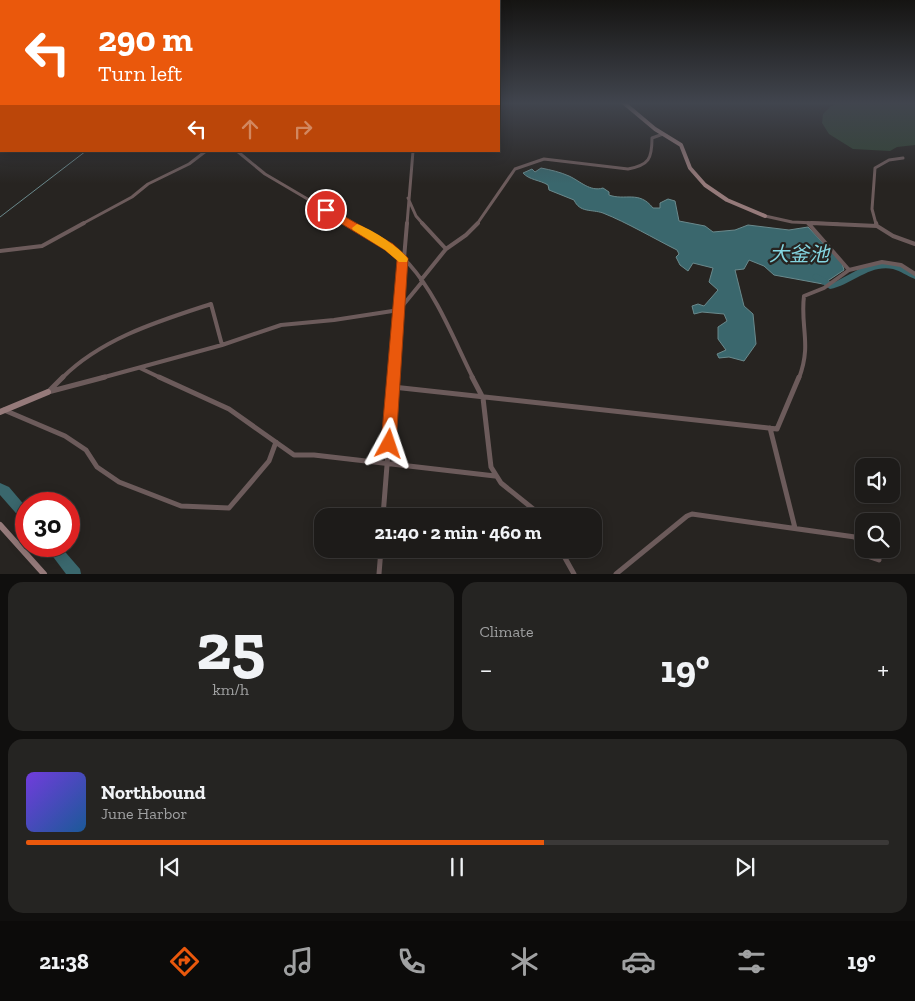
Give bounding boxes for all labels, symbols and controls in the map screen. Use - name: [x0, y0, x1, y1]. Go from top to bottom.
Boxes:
- text: 290 m: [98, 18, 193, 60]
- icon: left: [15, 20, 80, 85]
- text: Turn left: [98, 60, 182, 87]
- icon: left: [183, 115, 211, 143]
- icon: ahead: [236, 115, 264, 143]
- icon: right: [289, 115, 317, 143]
- pin: [305, 189, 347, 231]
- icon: arrive: [312, 196, 340, 224]
- water label: 大釜池: [769, 242, 831, 266]
- position arrow: [362, 417, 414, 469]
- map controls: [855, 458, 900, 558]
- button: sound: [855, 458, 900, 503]
- speed limit sign: 30: [15, 492, 80, 557]
- button: search: [855, 513, 900, 558]
- text: 21:40 · 2 min · 460 m: [375, 521, 541, 544]
- text: 25: [196, 608, 265, 686]
- text: Climate: [480, 622, 534, 641]
- text: 19°: [660, 646, 709, 692]
- text: −: [480, 653, 493, 686]
- text: +: [877, 653, 889, 686]
- text: km/h: [212, 680, 249, 699]
- text: Northbound: [101, 781, 206, 804]
- text: June Harbor: [101, 804, 187, 823]
- icon: previous: [156, 853, 184, 881]
- icon: pause: [443, 853, 471, 881]
- icon: next: [731, 853, 759, 881]
- icon: directions: [167, 944, 202, 979]
- icon: music: [281, 944, 316, 979]
- icon: phone: [394, 944, 429, 979]
- icon: climate: [507, 944, 542, 979]
- icon: car: [621, 944, 656, 979]
- icon: filters: [734, 944, 769, 979]
- text: 21:38: [39, 948, 89, 975]
- text: 19°: [847, 948, 876, 975]

